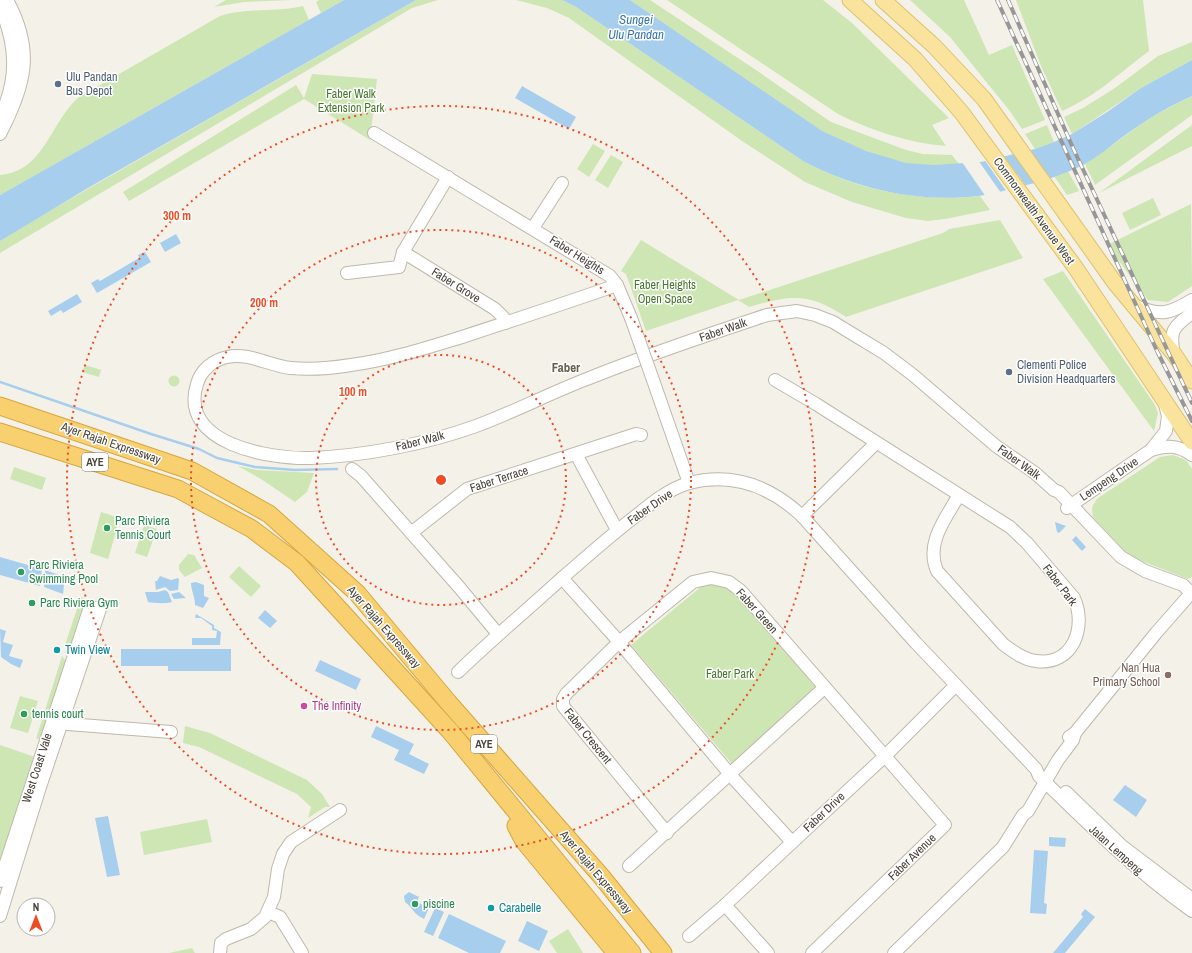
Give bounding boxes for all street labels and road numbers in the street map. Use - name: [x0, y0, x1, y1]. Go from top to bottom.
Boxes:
- street label: Commonwealth Avenue West: [990, 154, 1078, 268]
- street label: Faber Heights: [547, 232, 608, 278]
- street label: Faber Grove: [429, 264, 483, 306]
- street label: Faber Walk: [697, 314, 749, 346]
- street label: Ayer Rajah Expressway: [58, 418, 163, 468]
- street label: Faber Walk: [394, 427, 446, 455]
- street label: Faber Walk: [994, 441, 1044, 483]
- road number: AYE: [82, 453, 108, 471]
- street label: Lempeng Drive: [1077, 454, 1141, 504]
- street label: Faber Terrace: [468, 462, 530, 496]
- street label: Faber Drive: [624, 486, 676, 528]
- street label: Faber Park: [1039, 561, 1081, 609]
- street label: Ayer Rajah Expressway: [343, 582, 424, 672]
- street label: Faber Green: [733, 585, 781, 637]
- street label: Faber Crescent: [561, 705, 616, 767]
- street label: West Coast Vale: [18, 731, 56, 805]
- road number: AYE: [471, 735, 497, 753]
- street label: Faber Drive: [800, 789, 848, 835]
- street label: Jalan Lempeng: [1086, 822, 1147, 879]
- street label: Ayer Rajah Expressway: [556, 826, 636, 917]
- street label: Faber Avenue: [885, 830, 939, 884]

